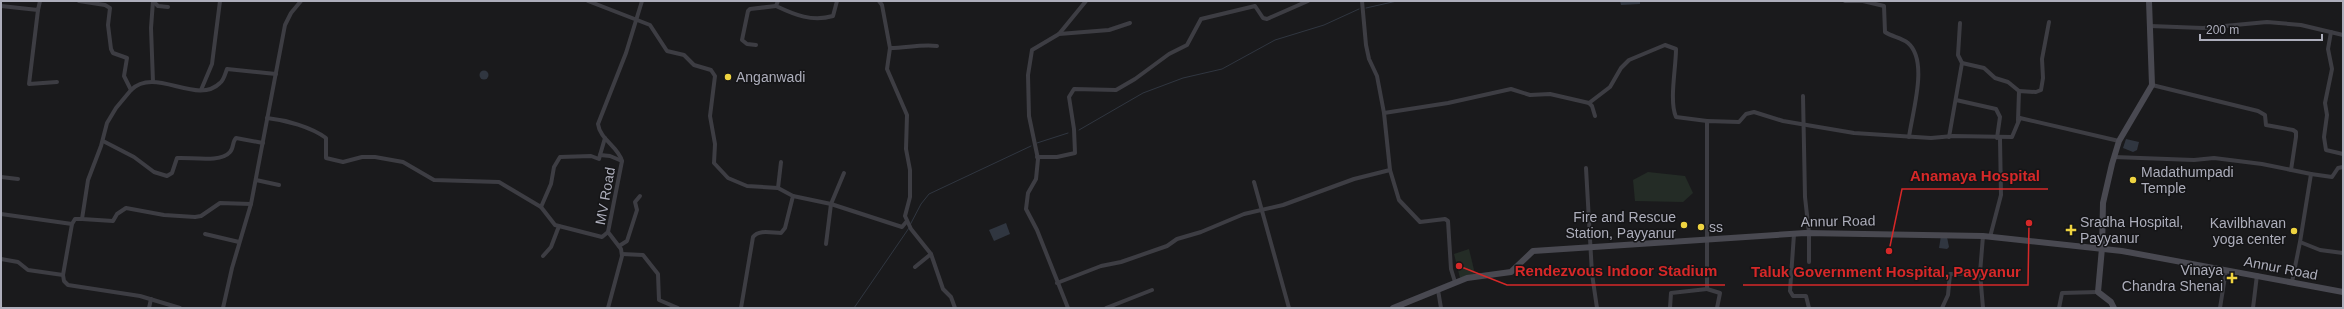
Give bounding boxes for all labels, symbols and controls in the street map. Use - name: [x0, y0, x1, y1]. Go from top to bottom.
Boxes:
- scale bar: [2200, 16, 2322, 42]
- text: 200 m: [2206, 23, 2239, 37]
- place label: Anganwadi: [736, 69, 805, 85]
- marker: Anganwadi: [723, 72, 733, 82]
- callout: Anamaya Hospital: [1902, 162, 2048, 189]
- place label: Madathumpadi Temple: [2141, 164, 2234, 196]
- street label: MV Road: [592, 166, 618, 226]
- text: Anamaya Hospital: [1910, 167, 2040, 184]
- marker: Madathumpadi Temple: [2128, 175, 2138, 185]
- place label: Fire and Rescue Station, Payyanur: [1565, 209, 1676, 241]
- street label: Annur Road: [1801, 212, 1875, 230]
- place label: Sradha Hospital, Payyanur: [2080, 214, 2184, 246]
- place label: Kavilbhavan yoga center: [2210, 215, 2286, 247]
- place label: ss: [1709, 219, 1723, 235]
- marker: Fire and Rescue Station, Payyanur: [1679, 220, 1689, 230]
- marker: ss: [1696, 222, 1706, 232]
- marker: Sradha Hospital, Payyanur: [2065, 224, 2077, 236]
- marker: Kavilbhavan yoga center: [2289, 226, 2299, 236]
- street label: Annur Road: [2243, 253, 2319, 283]
- callout: Rendezvous Indoor Stadium: [1507, 258, 1725, 285]
- callout: Taluk Government Hospital, Payyanur: [1743, 258, 2028, 285]
- text: Rendezvous Indoor Stadium: [1515, 262, 1717, 279]
- place label: Vinaya Chandra Shenai: [2122, 262, 2223, 294]
- text: Taluk Government Hospital, Payyanur: [1751, 263, 2021, 280]
- marker: Vinaya Chandra Shenai: [2226, 272, 2238, 284]

